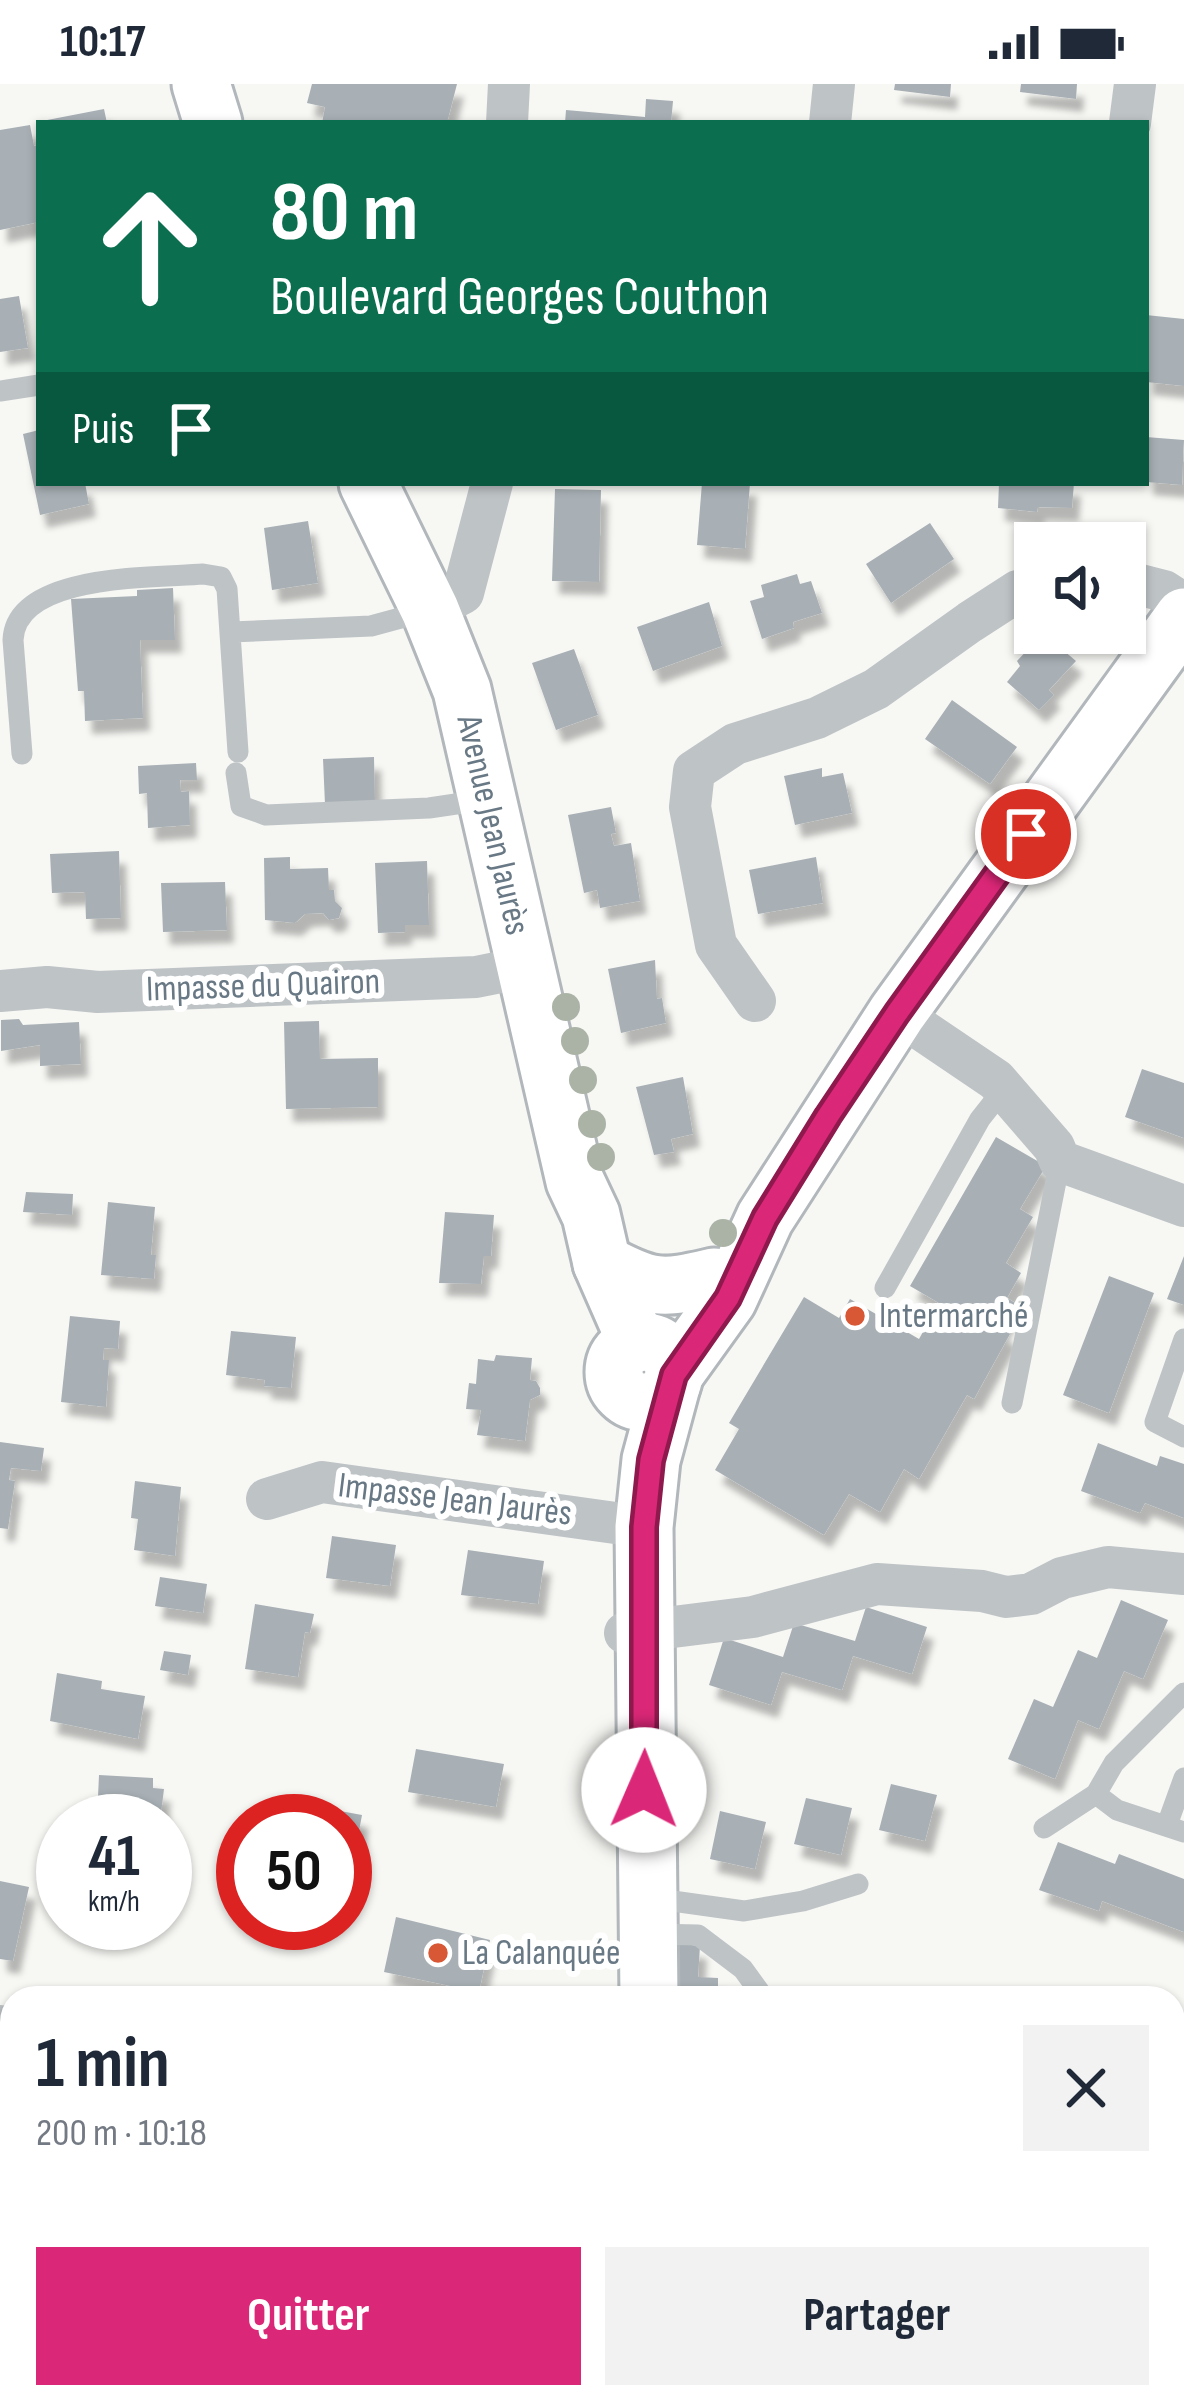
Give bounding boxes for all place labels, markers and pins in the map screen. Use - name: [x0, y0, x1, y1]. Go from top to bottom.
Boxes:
- pin: [975, 783, 1077, 885]
- place label: Intermarché: [879, 1295, 1028, 1338]
- marker: Intermarché: [842, 1303, 868, 1329]
- place label: La Calanquée: [462, 1932, 621, 1975]
- marker: La Calanquée: [425, 1940, 451, 1966]

